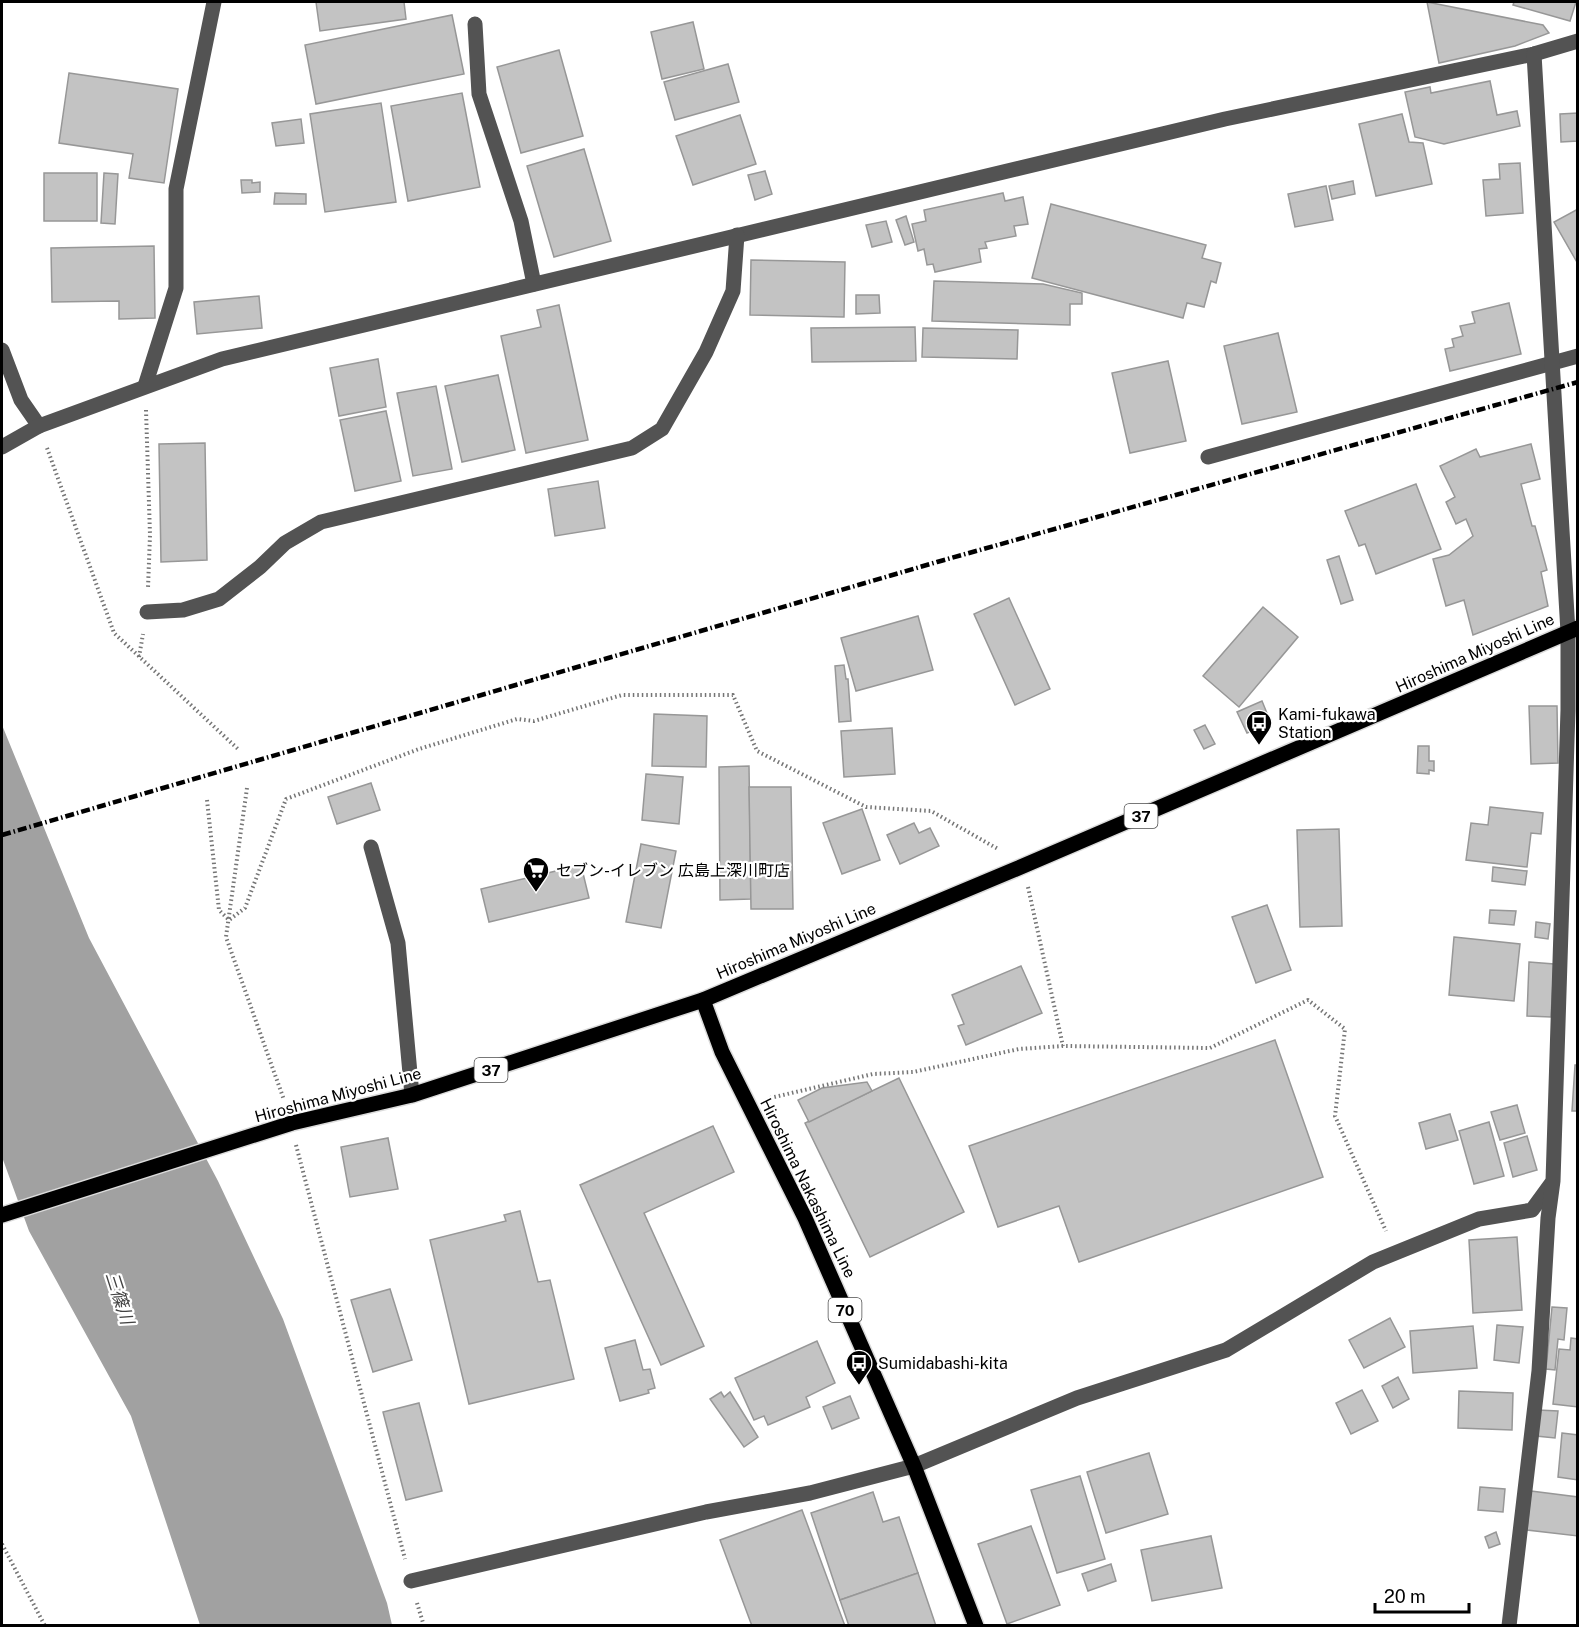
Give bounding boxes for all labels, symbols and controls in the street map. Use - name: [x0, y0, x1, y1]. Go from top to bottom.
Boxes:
- street label: Hiroshima Miyoshi Line: [1393, 609, 1557, 697]
- place label: Kami-fukawa Station: [1278, 705, 1376, 742]
- bus stop icon: Kami-fukawa Station: [1244, 708, 1274, 746]
- road number: 37: [1124, 804, 1158, 828]
- supermarket icon: セブン-イレブン 広島上深川町店: [521, 855, 551, 893]
- place label: セブン-イレブン 広島上深川町店: [556, 861, 790, 880]
- street label: Hiroshima Miyoshi Line: [713, 899, 879, 983]
- road number: 37: [474, 1058, 508, 1082]
- street label: Hiroshima Miyoshi Line: [253, 1064, 423, 1126]
- street label: Hiroshima Nakashima Line: [756, 1095, 860, 1281]
- water label: 三篠川: [102, 1269, 139, 1329]
- road number: 70: [828, 1298, 862, 1322]
- bus stop icon: Sumidabashi-kita: [844, 1348, 874, 1386]
- place label: Sumidabashi-kita: [878, 1354, 1008, 1373]
- scale bar: [1375, 1576, 1470, 1614]
- text: 20 m: [1384, 1586, 1426, 1607]

